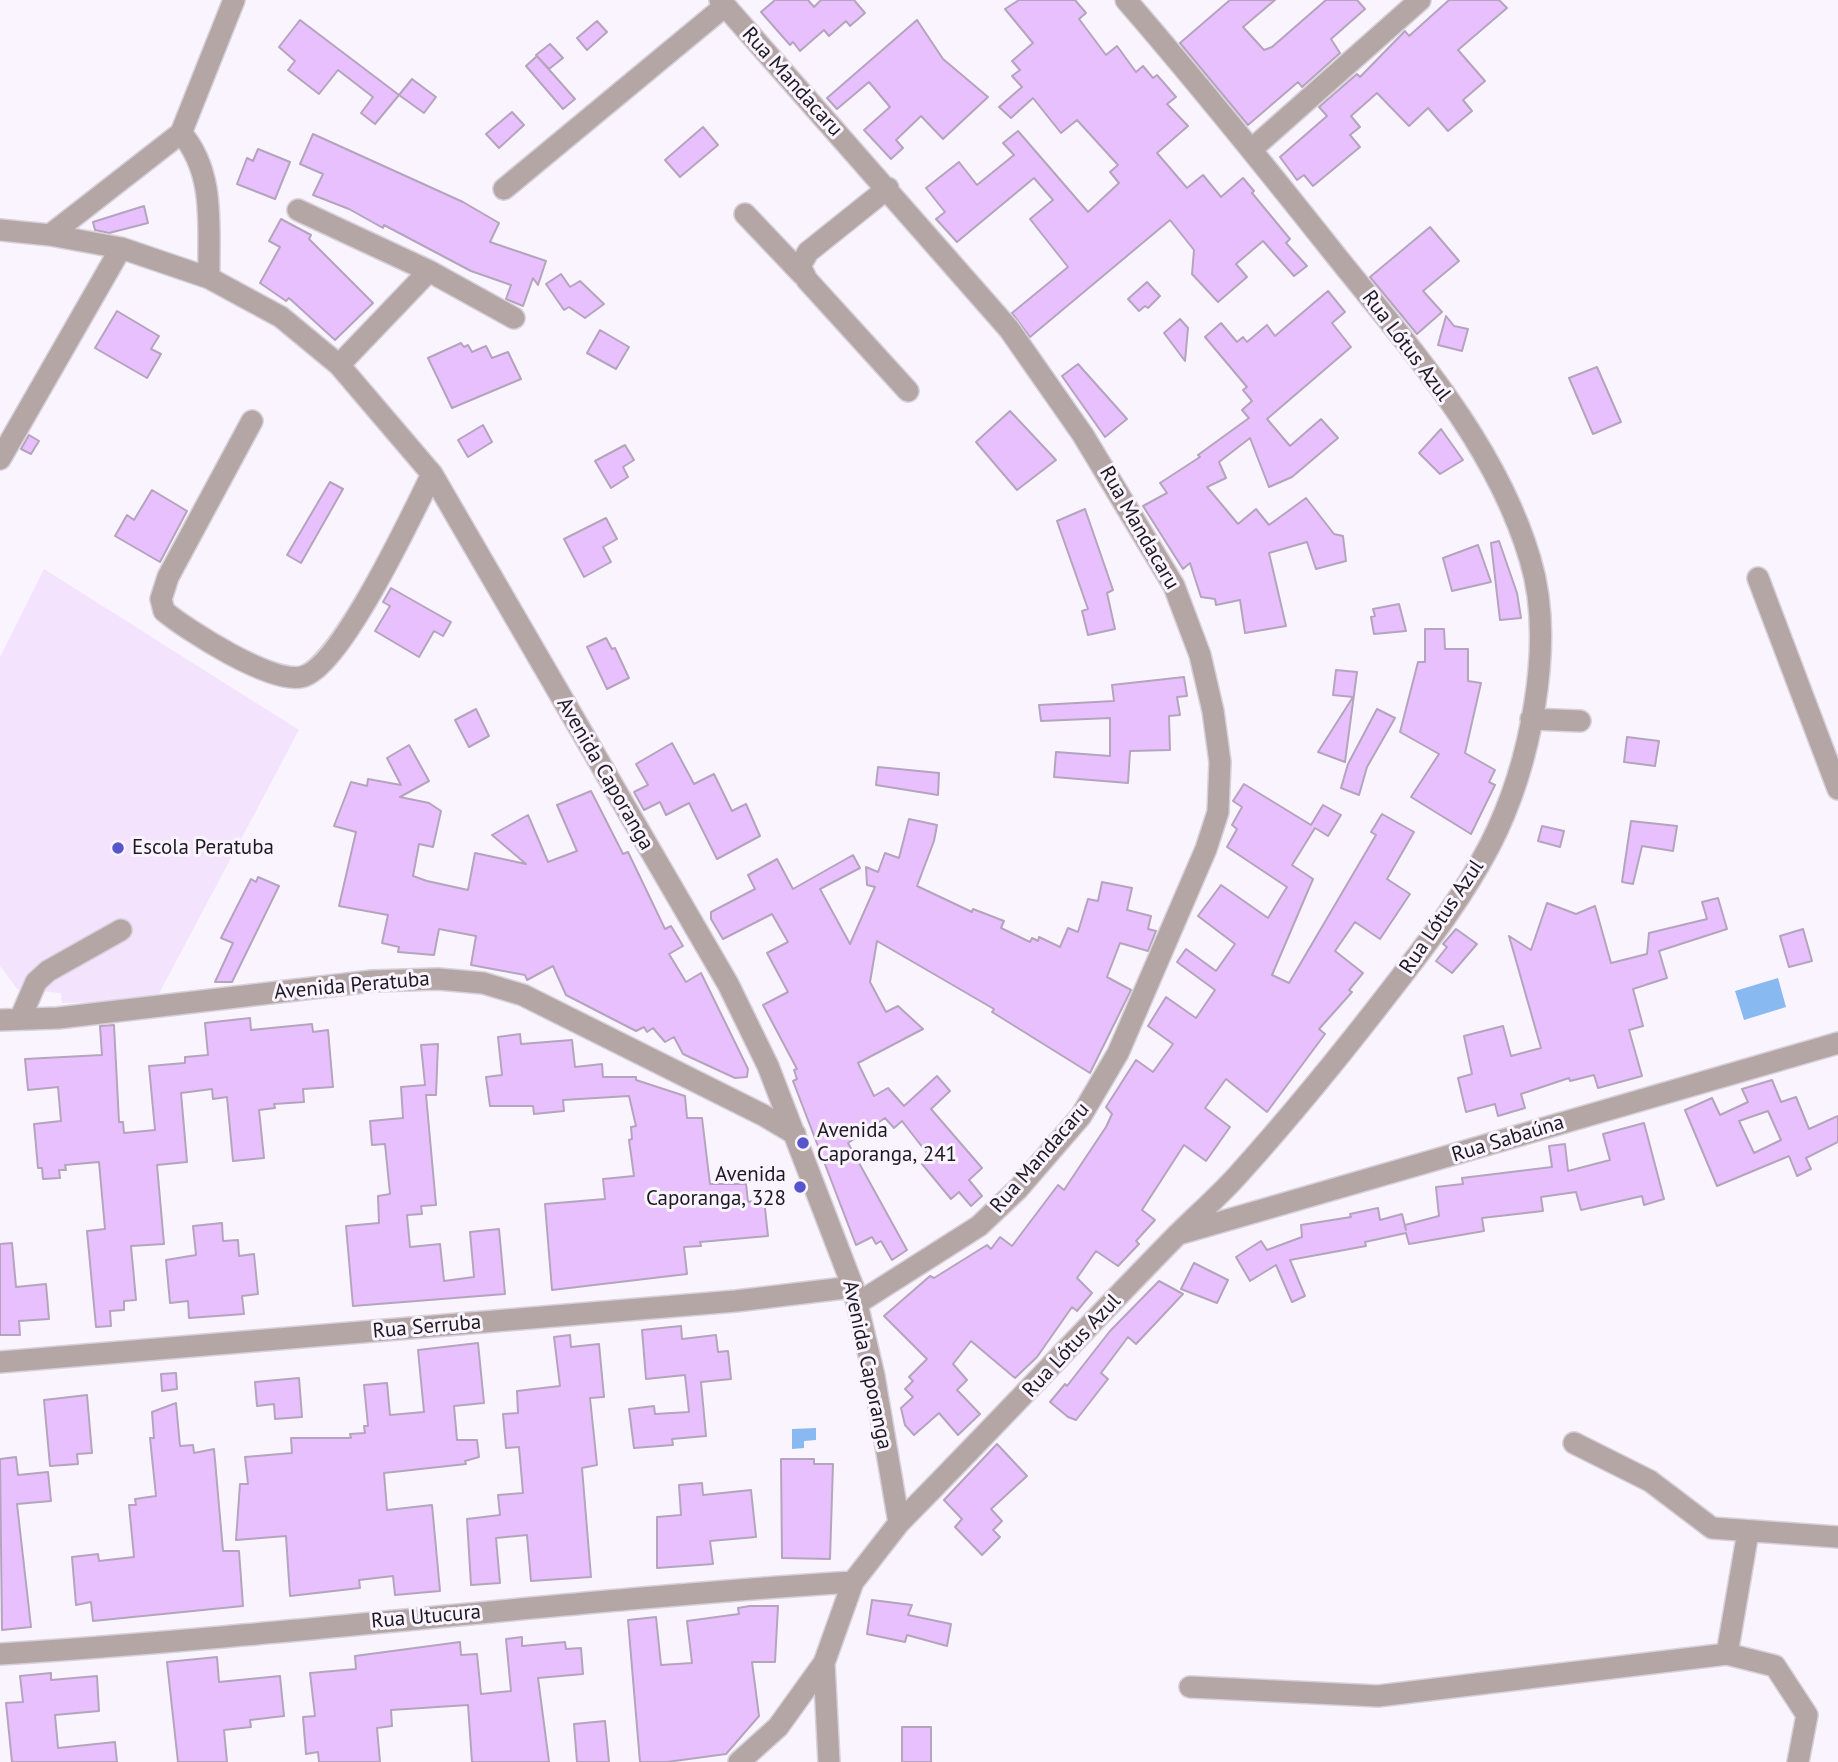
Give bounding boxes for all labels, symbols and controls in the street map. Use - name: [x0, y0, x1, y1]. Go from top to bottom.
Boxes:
- street label: Rua Mandacaru: [736, 22, 848, 142]
- street label: Rua Lótus Azul: [1356, 286, 1456, 406]
- street label: Rua Mandacaru: [1094, 462, 1184, 594]
- street label: Avenida Caporanga: [551, 693, 659, 855]
- place label: Escola Peratuba: [132, 835, 274, 861]
- marker: Escola Peratuba: [110, 840, 126, 856]
- street label: Rua Lótus Azul: [1395, 855, 1489, 979]
- street label: Avenida Peratuba: [273, 967, 431, 1005]
- street label: Rua Mandacaru: [985, 1098, 1095, 1218]
- street label: Rua Sabaúna: [1449, 1110, 1567, 1168]
- place label: Avenida Caporanga, 241: [817, 1118, 957, 1168]
- marker: Avenida Caporanga, 241: [795, 1135, 811, 1151]
- place label: Avenida Caporanga, 328: [646, 1162, 786, 1212]
- marker: Avenida Caporanga, 328: [792, 1179, 808, 1195]
- street label: Avenida Caporanga: [837, 1278, 897, 1452]
- street label: Rua Lótus Azul: [1018, 1289, 1126, 1403]
- street label: Rua Serruba: [372, 1310, 482, 1344]
- street label: Rua Utucura: [370, 1600, 482, 1634]

